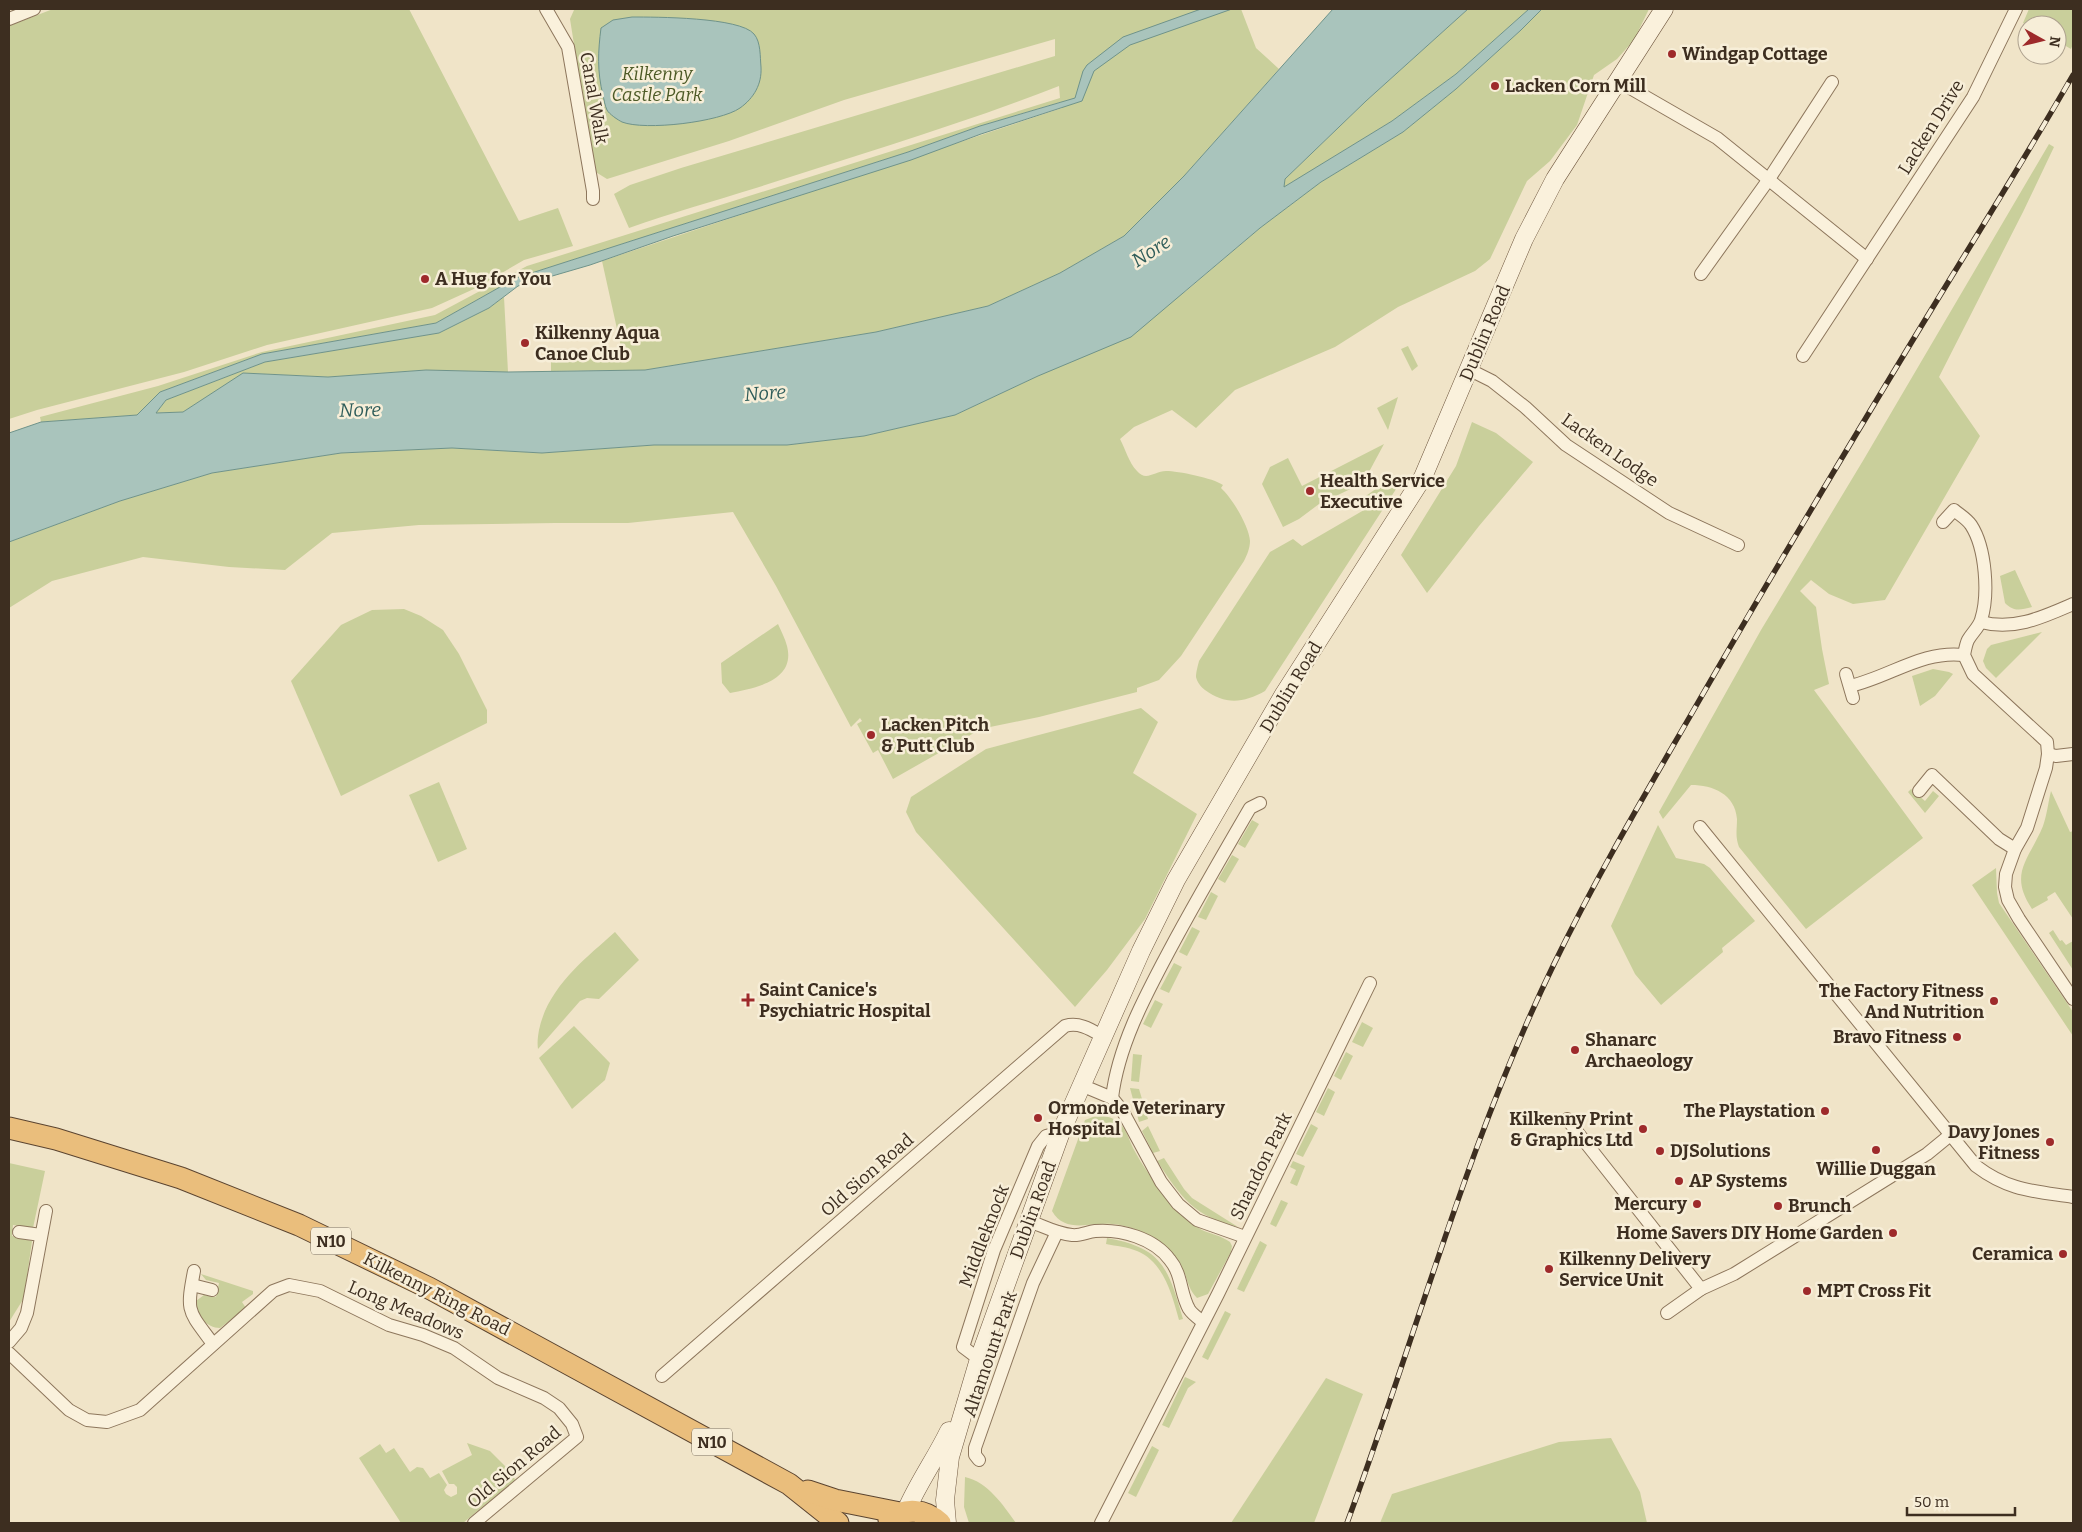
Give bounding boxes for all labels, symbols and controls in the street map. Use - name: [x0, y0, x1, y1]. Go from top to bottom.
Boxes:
- north arrow: [2017, 15, 2067, 65]
- text: N: [2045, 35, 2064, 48]
- place label: Windgap Cottage: [1682, 43, 1828, 65]
- marker: Windgap Cottage: [1666, 48, 1678, 60]
- street label: Canal Walk: [575, 50, 613, 147]
- park label: Kilkenny Castle Park: [612, 63, 703, 106]
- place label: Lacken Corn Mill: [1505, 75, 1647, 97]
- street label: Lacken Drive: [1893, 76, 1969, 178]
- marker: Lacken Corn Mill: [1489, 80, 1501, 92]
- water label: Nore: [1127, 230, 1175, 272]
- place label: A Hug for You: [435, 268, 552, 290]
- marker: A Hug for You: [419, 273, 431, 285]
- street label: Dublin Road: [1455, 281, 1515, 384]
- place label: Kilkenny Aqua Canoe Club: [535, 322, 660, 365]
- marker: Kilkenny Aqua Canoe Club: [519, 337, 531, 349]
- water label: Nore: [743, 380, 787, 406]
- water label: Nore: [339, 398, 381, 422]
- street label: Lacken Lodge: [1557, 408, 1663, 492]
- place label: Health Service Executive: [1320, 470, 1445, 513]
- marker: Health Service Executive: [1304, 485, 1316, 497]
- street label: Dublin Road: [1255, 637, 1327, 736]
- place label: Lacken Pitch & Putt Club: [881, 714, 990, 757]
- marker: Lacken Pitch & Putt Club: [865, 729, 877, 741]
- place label: Saint Canice's Psychiatric Hospital: [759, 979, 931, 1022]
- place label: The Factory Fitness And Nutrition: [1819, 980, 1984, 1023]
- marker: Saint Canice's Psychiatric Hospital: [741, 993, 755, 1007]
- marker: The Factory Fitness And Nutrition: [1988, 995, 2000, 1007]
- place label: Bravo Fitness: [1833, 1026, 1947, 1048]
- place label: Shanarc Archaeology: [1585, 1029, 1694, 1072]
- marker: Bravo Fitness: [1951, 1031, 1963, 1043]
- marker: Shanarc Archaeology: [1569, 1044, 1581, 1056]
- place label: Ormonde Veterinary Hospital: [1048, 1097, 1226, 1140]
- place label: The Playstation: [1683, 1100, 1815, 1122]
- marker: The Playstation: [1819, 1105, 1831, 1117]
- street label: Shandon Park: [1225, 1108, 1297, 1223]
- place label: Kilkenny Print & Graphics Ltd: [1509, 1108, 1633, 1151]
- marker: Ormonde Veterinary Hospital: [1032, 1112, 1044, 1124]
- place label: Davy Jones Fitness: [1948, 1121, 2040, 1164]
- marker: Kilkenny Print & Graphics Ltd: [1637, 1123, 1649, 1135]
- street label: Old Sion Road: [816, 1128, 918, 1221]
- marker: Davy Jones Fitness: [2044, 1136, 2056, 1148]
- place label: DJSolutions: [1670, 1140, 1771, 1162]
- marker: Willie Duggan: [1870, 1144, 1882, 1156]
- marker: DJSolutions: [1654, 1145, 1666, 1157]
- street label: Dublin Road: [1005, 1158, 1061, 1262]
- place label: Willie Duggan: [1816, 1158, 1936, 1180]
- place label: AP Systems: [1689, 1170, 1787, 1192]
- marker: AP Systems: [1673, 1175, 1685, 1187]
- street label: Middleknock: [954, 1181, 1014, 1291]
- place label: Mercury: [1614, 1193, 1688, 1215]
- place label: Brunch: [1788, 1195, 1852, 1217]
- marker: Mercury: [1691, 1198, 1703, 1210]
- marker: Brunch: [1772, 1200, 1784, 1212]
- place label: Home Savers DIY Home Garden: [1616, 1222, 1883, 1244]
- marker: Home Savers DIY Home Garden: [1887, 1227, 1899, 1239]
- road number: N10: [311, 1228, 351, 1254]
- place label: Ceramica: [1972, 1243, 2053, 1265]
- street label: Kilkenny Ring Road: [360, 1247, 515, 1341]
- place label: Kilkenny Delivery Service Unit: [1559, 1248, 1712, 1291]
- marker: Ceramica: [2057, 1248, 2069, 1260]
- marker: Kilkenny Delivery Service Unit: [1543, 1263, 1555, 1275]
- street label: Long Meadows: [345, 1276, 467, 1344]
- place label: MPT Cross Fit: [1817, 1280, 1931, 1302]
- marker: MPT Cross Fit: [1801, 1285, 1813, 1297]
- street label: Altamount Park: [958, 1287, 1022, 1420]
- street label: Old Sion Road: [462, 1421, 566, 1513]
- road number: N10: [692, 1428, 732, 1455]
- scale bar: [1907, 1484, 2014, 1516]
- text: 50 m: [1914, 1493, 1950, 1511]

